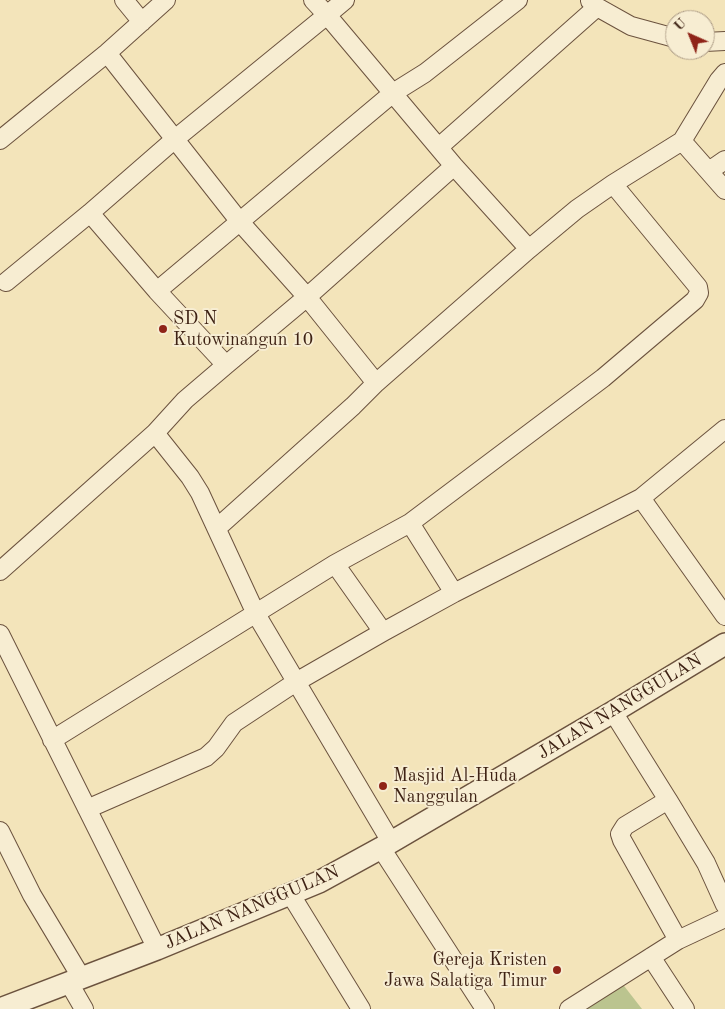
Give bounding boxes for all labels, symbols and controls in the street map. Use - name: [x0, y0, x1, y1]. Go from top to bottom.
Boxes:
- north arrow: [665, 10, 715, 60]
- text: U: [671, 16, 689, 34]
- place label: SD N Kutowinangun 10: [173, 308, 313, 350]
- marker: SD N Kutowinangun 10: [157, 323, 169, 335]
- street label: JALAN NANGGULAN: [534, 649, 706, 765]
- place label: Masjid Al-Huda Nanggulan: [393, 765, 517, 808]
- marker: Masjid Al-Huda Nanggulan: [377, 780, 389, 792]
- street label: JALAN NANGGULAN: [161, 861, 343, 955]
- place label: Gereja Kristen Jawa Salatiga Timur: [384, 949, 547, 992]
- marker: Gereja Kristen Jawa Salatiga Timur: [551, 964, 563, 976]

